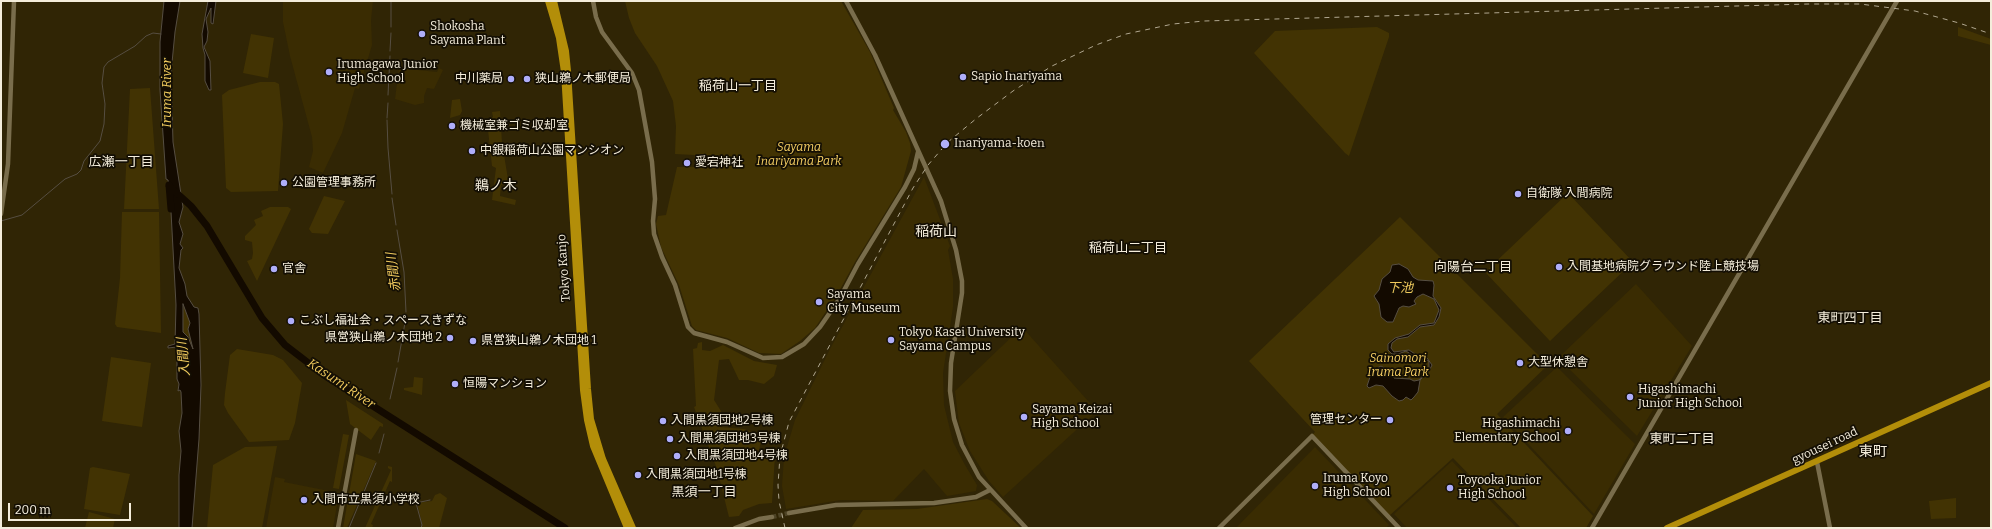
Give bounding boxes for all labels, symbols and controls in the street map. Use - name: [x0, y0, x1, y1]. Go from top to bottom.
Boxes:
- place label: Shokosha Sayama Plant: [430, 20, 505, 48]
- marker: Shokosha Sayama Plant: [417, 29, 427, 39]
- water label: Iruma River: [159, 58, 175, 128]
- place label: Irumagawa Junior High School: [337, 58, 438, 86]
- marker: Irumagawa Junior High School: [324, 67, 334, 77]
- place label: Sapio Inariyama: [971, 70, 1062, 84]
- place label: 中川薬局: [455, 72, 503, 86]
- place label: 狭山鵜ノ木郵便局: [535, 72, 631, 86]
- marker: Sapio Inariyama: [958, 72, 968, 82]
- marker: 中川薬局: [506, 74, 516, 84]
- marker: 狭山鵜ノ木郵便局: [522, 74, 532, 84]
- district label: 稲荷山一丁目: [699, 78, 777, 94]
- place label: 機械室兼ゴミ収却室: [460, 119, 568, 133]
- marker: 機械室兼ゴミ収却室: [447, 121, 457, 131]
- place label: Inariyama-koen: [954, 137, 1045, 151]
- marker: Inariyama-koen: [939, 138, 951, 150]
- park label: Sayama Inariyama Park: [757, 141, 841, 169]
- place label: 中銀稲荷山公園マンシオン: [480, 144, 624, 158]
- marker: 中銀稲荷山公園マンシオン: [467, 146, 477, 156]
- district label: 広瀬一丁目: [89, 154, 153, 170]
- place label: 愛宕神社: [695, 156, 743, 170]
- marker: 愛宕神社: [682, 158, 692, 168]
- place label: 公園管理事務所: [292, 176, 376, 190]
- marker: 公園管理事務所: [279, 178, 289, 188]
- district label: 鵜ノ木: [475, 178, 517, 194]
- place label: 自衛隊 入間病院: [1526, 187, 1612, 201]
- marker: 自衛隊 入間病院: [1513, 189, 1523, 199]
- district label: 稲荷山: [915, 224, 957, 240]
- street label: Tokyo Kanjo: [554, 234, 574, 302]
- district label: 稲荷山二丁目: [1089, 240, 1167, 256]
- water label: 赤間川: [384, 252, 404, 292]
- district label: 向陽台二丁目: [1434, 259, 1512, 275]
- place label: 入間基地病院グラウンド陸上競技場: [1567, 260, 1759, 274]
- place label: 官舎: [282, 262, 306, 276]
- marker: 入間基地病院グラウンド陸上競技場: [1554, 262, 1564, 272]
- marker: 官舎: [269, 264, 279, 274]
- water label: 下池: [1387, 280, 1413, 296]
- place label: Sayama City Museum: [827, 288, 900, 316]
- marker: Sayama City Museum: [814, 297, 824, 307]
- district label: 東町四丁目: [1818, 310, 1882, 326]
- place label: こぶし福祉会・スペースきずな: [299, 314, 467, 328]
- marker: こぶし福祉会・スペースきずな: [286, 316, 296, 326]
- place label: Tokyo Kasei University Sayama Campus: [899, 326, 1025, 354]
- place label: 県営狭山鵜ノ木団地 2: [325, 331, 442, 345]
- marker: 県営狭山鵜ノ木団地 2: [445, 333, 455, 343]
- place label: 県営狭山鵜ノ木団地 1: [481, 334, 596, 348]
- marker: Tokyo Kasei University Sayama Campus: [886, 335, 896, 345]
- marker: 県営狭山鵜ノ木団地 1: [468, 336, 478, 346]
- water label: 入間川: [175, 337, 193, 377]
- park label: Sainomori Iruma Park: [1367, 352, 1429, 380]
- water label: Kasumi River: [304, 356, 378, 412]
- place label: 大型休憩舎: [1528, 356, 1588, 370]
- marker: 大型休憩舎: [1515, 358, 1525, 368]
- place label: 恒陽マンション: [463, 377, 547, 391]
- marker: 恒陽マンション: [450, 379, 460, 389]
- place label: Higashimachi Junior High School: [1638, 383, 1742, 411]
- marker: Higashimachi Junior High School: [1625, 392, 1635, 402]
- place label: Sayama Keizai High School: [1032, 403, 1112, 431]
- marker: Sayama Keizai High School: [1019, 412, 1029, 422]
- place label: 管理センター: [1310, 413, 1382, 427]
- place label: 入間黒須団地2号棟: [671, 414, 774, 428]
- marker: 管理センター: [1385, 415, 1395, 425]
- marker: 入間黒須団地2号棟: [658, 416, 668, 426]
- place label: Higashimachi Elementary School: [1454, 417, 1560, 445]
- street label: gyousei road: [1790, 424, 1860, 468]
- marker: Higashimachi Elementary School: [1563, 426, 1573, 436]
- district label: 東町二丁目: [1650, 431, 1714, 447]
- place label: 入間黒須団地3号棟: [678, 432, 781, 446]
- marker: 入間黒須団地3号棟: [665, 434, 675, 444]
- district label: 東町: [1859, 444, 1887, 460]
- place label: 入間黒須団地4号棟: [685, 449, 788, 463]
- marker: 入間黒須団地4号棟: [672, 451, 682, 461]
- place label: 入間黒須団地1号棟: [646, 468, 747, 482]
- marker: 入間黒須団地1号棟: [633, 470, 643, 480]
- place label: Iruma Koyo High School: [1323, 472, 1390, 500]
- place label: Toyooka Junior High School: [1458, 474, 1541, 502]
- marker: Iruma Koyo High School: [1310, 481, 1320, 491]
- marker: Toyooka Junior High School: [1445, 483, 1455, 493]
- district label: 黒須一丁目: [672, 484, 736, 500]
- place label: 入間市立黒須小学校: [312, 493, 420, 507]
- scale bar: [10, 495, 133, 521]
- marker: 入間市立黒須小学校: [299, 495, 309, 505]
- text: 200 m: [15, 503, 51, 517]

